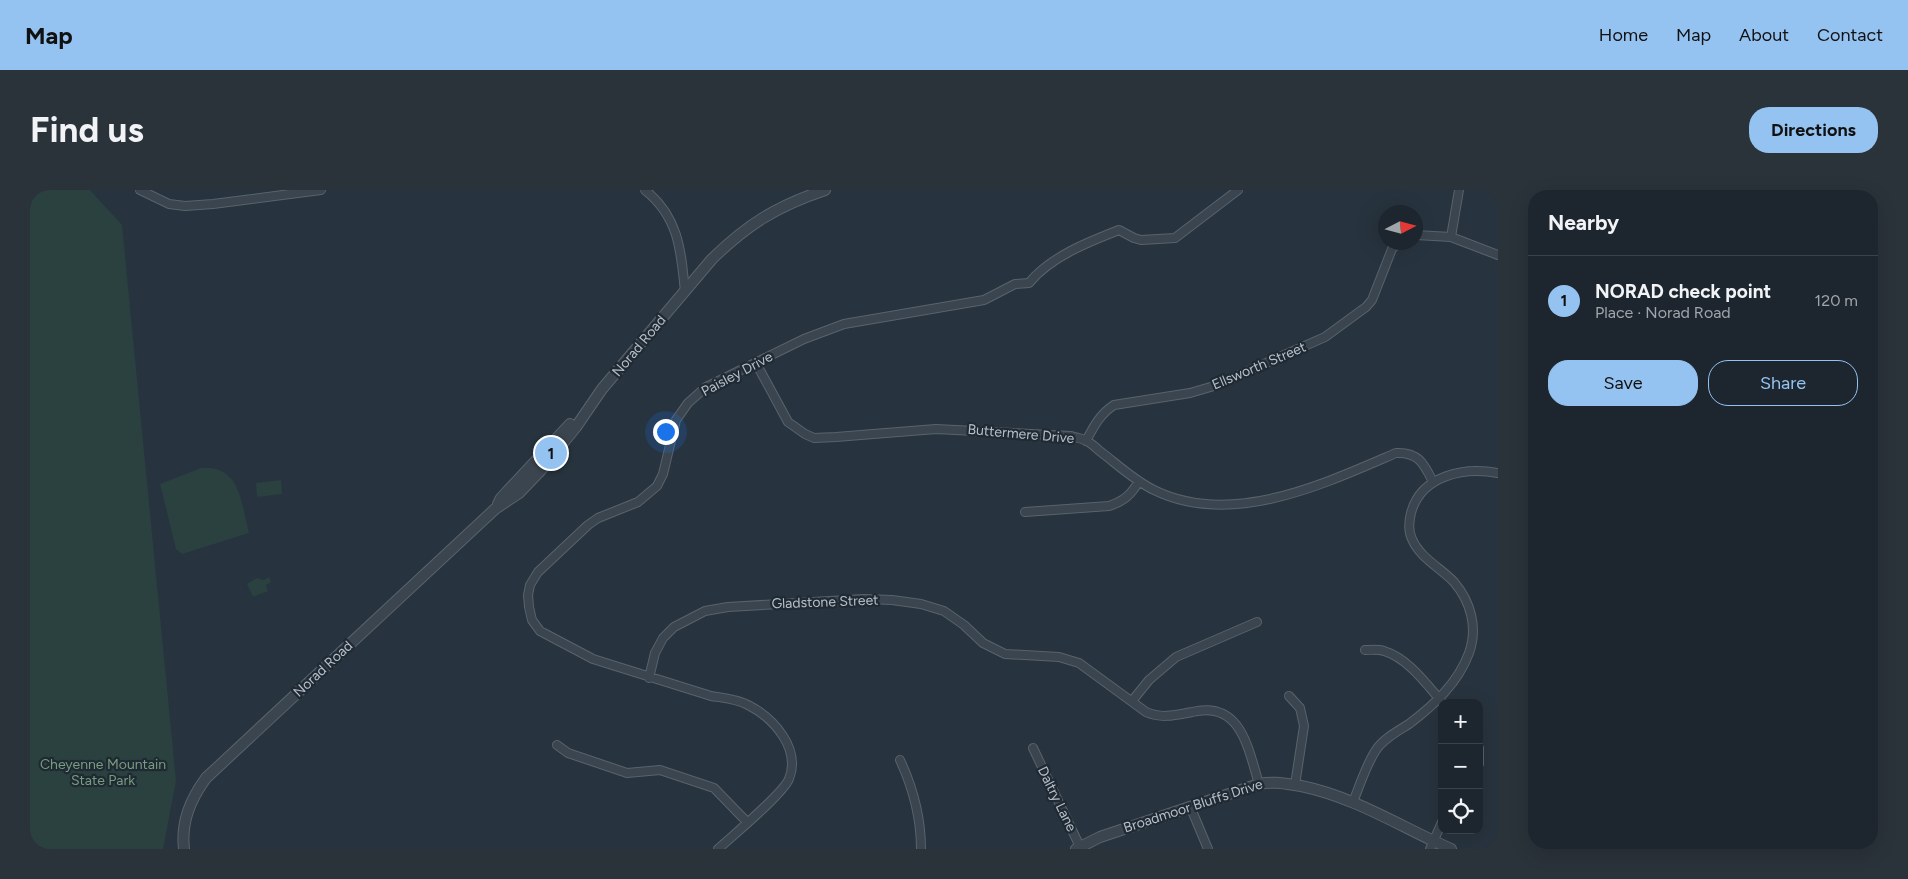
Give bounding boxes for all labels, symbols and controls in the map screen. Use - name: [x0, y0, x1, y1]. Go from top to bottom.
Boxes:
- text: Map: [25, 21, 73, 50]
- text: Home: [1599, 24, 1648, 46]
- text: Map: [1676, 24, 1711, 46]
- text: About: [1739, 24, 1789, 46]
- text: Contact: [1817, 24, 1883, 46]
- button: Directions: [1749, 107, 1878, 153]
- text: Find us: [30, 109, 144, 151]
- north arrow: [1378, 205, 1423, 250]
- text: Nearby: [1548, 210, 1619, 235]
- text: NORAD check point: [1595, 280, 1771, 303]
- text: 1: [1561, 291, 1567, 310]
- text: 120 m: [1815, 291, 1858, 310]
- text: Place · Norad Road: [1595, 303, 1731, 322]
- street label: Norad Road: [608, 312, 670, 380]
- street label: Ellsworth Street: [1209, 339, 1309, 393]
- street label: Paisley Drive: [698, 348, 776, 400]
- button: Save: [1548, 360, 1698, 406]
- button: Share: [1708, 360, 1858, 406]
- your location: [653, 419, 679, 445]
- street label: Buttermere Drive: [967, 421, 1075, 447]
- pin: 1: [535, 434, 567, 472]
- street label: Gladstone Street: [771, 592, 879, 612]
- street label: Norad Road: [290, 637, 356, 701]
- map controls: [1438, 699, 1483, 834]
- button: +: [1438, 699, 1483, 744]
- button: −: [1438, 744, 1483, 789]
- park label: Cheyenne Mountain State Park: [40, 756, 166, 789]
- street label: Daltry Lane: [1034, 764, 1080, 835]
- street label: Broadmoor Bluffs Drive: [1121, 775, 1265, 837]
- button: locate: [1438, 789, 1483, 834]

